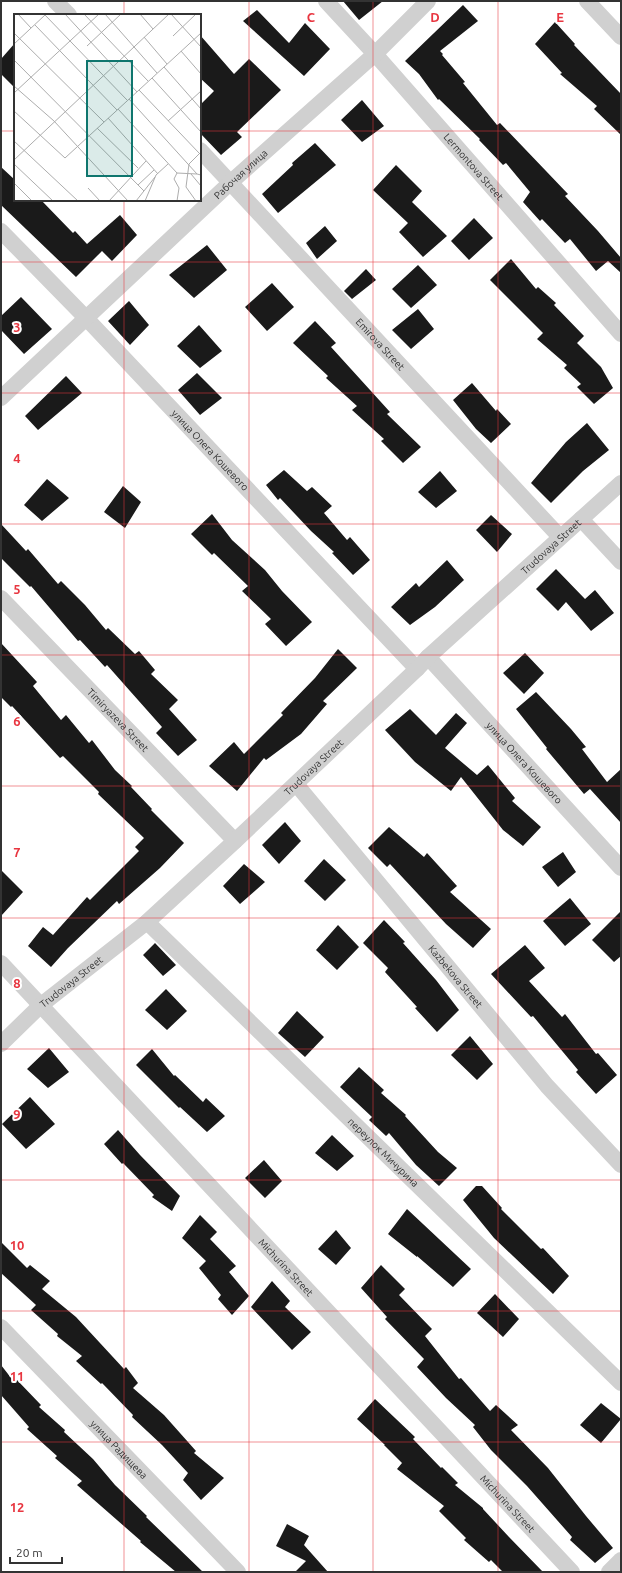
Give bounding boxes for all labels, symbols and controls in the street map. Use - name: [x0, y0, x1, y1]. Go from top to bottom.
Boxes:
- text: C: [307, 10, 316, 24]
- text: D: [430, 10, 440, 24]
- text: E: [556, 10, 564, 24]
- inset map: [14, 14, 201, 201]
- street label: Lermontova Street: [441, 131, 506, 202]
- street label: Рабочая улица: [212, 147, 270, 201]
- street label: Emirova Street: [353, 316, 407, 373]
- text: 3: [13, 320, 21, 334]
- street label: улица Олега Кошевого: [169, 408, 251, 493]
- text: 4: [13, 451, 21, 465]
- street label: Trudovaya Street: [519, 517, 583, 577]
- text: 5: [13, 582, 21, 596]
- street label: Timiryazeva Street: [85, 686, 151, 754]
- text: 6: [13, 714, 21, 728]
- street label: улица Олега Кошевого: [484, 720, 564, 806]
- street label: Trudovaya Street: [282, 737, 345, 798]
- text: 7: [13, 845, 21, 859]
- street label: Kazbekova Street: [426, 943, 485, 1010]
- street label: Trudovaya Street: [38, 954, 105, 1010]
- text: 8: [13, 976, 21, 990]
- text: 9: [13, 1107, 21, 1121]
- street label: переулок Мичурина: [346, 1116, 421, 1189]
- street label: Michurina Street: [256, 1237, 315, 1299]
- text: 10: [10, 1238, 24, 1252]
- text: 11: [10, 1369, 24, 1383]
- street label: улица Радищева: [88, 1418, 150, 1481]
- street label: Michurina Street: [478, 1473, 537, 1535]
- text: 12: [10, 1500, 24, 1514]
- scale bar: [10, 1539, 62, 1565]
- text: 20 m: [16, 1546, 43, 1559]

